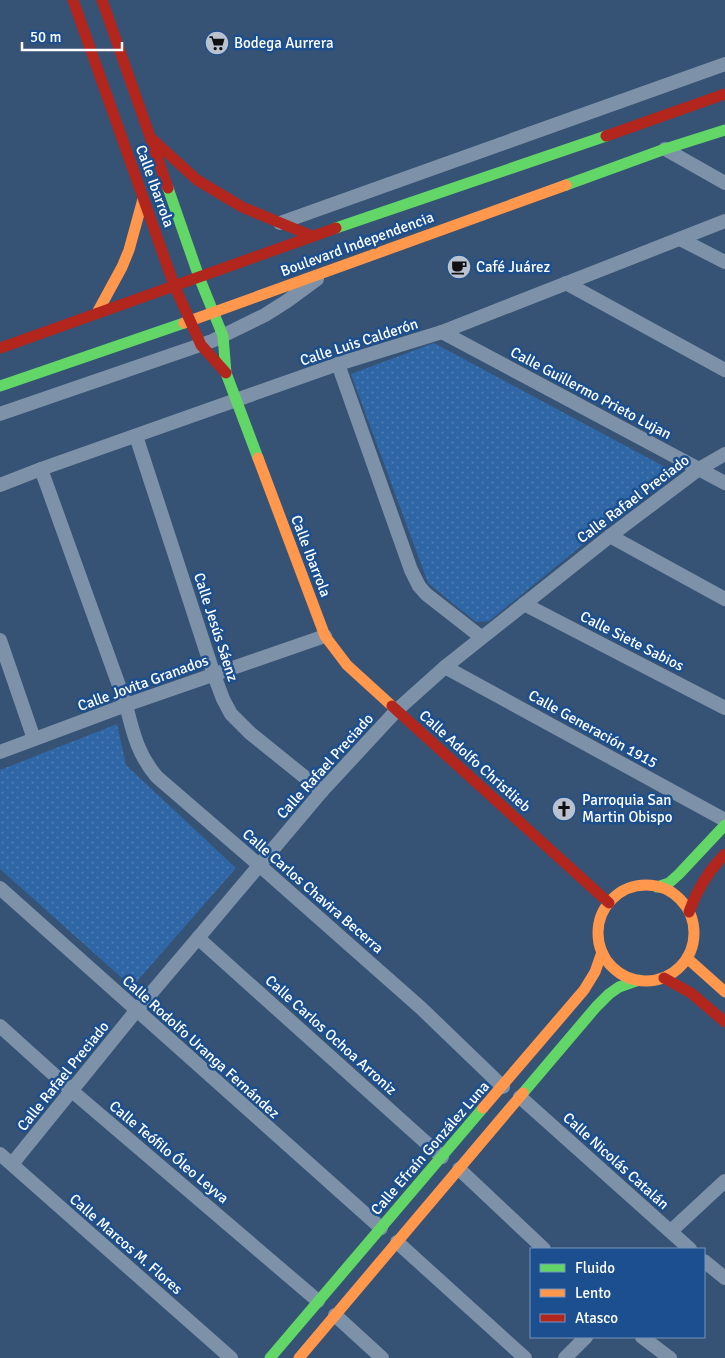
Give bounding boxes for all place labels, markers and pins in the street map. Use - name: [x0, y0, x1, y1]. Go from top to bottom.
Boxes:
- supermarket icon: Bodega Aurrera: [204, 30, 230, 56]
- place label: Bodega Aurrera: [234, 34, 334, 52]
- cafe icon: Café Juárez: [446, 254, 472, 280]
- place label: Café Juárez: [476, 258, 551, 276]
- place label: Parroquia San Martin Obispo: [582, 791, 673, 826]
- church icon: Parroquia San Martin Obispo: [551, 796, 577, 822]

